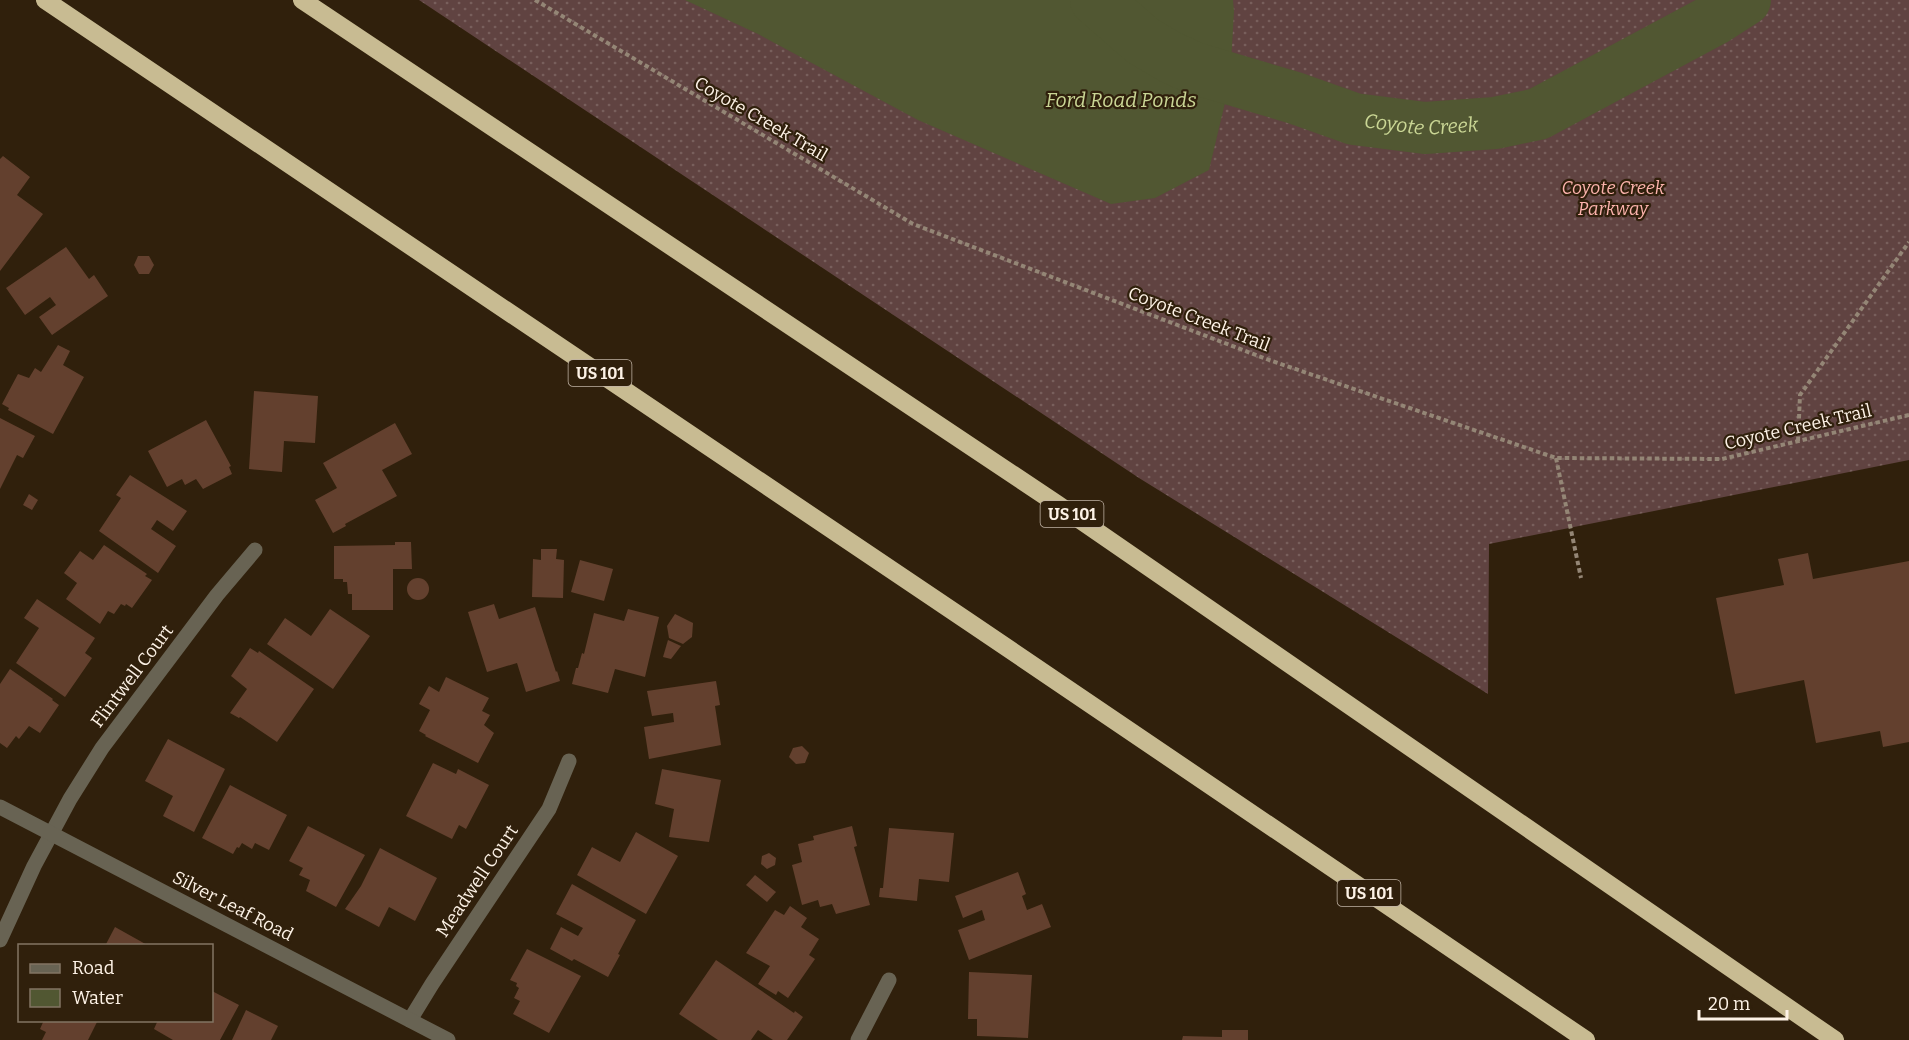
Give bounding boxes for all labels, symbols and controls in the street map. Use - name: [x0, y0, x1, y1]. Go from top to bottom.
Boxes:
- street label: Coyote Creek Trail: [690, 72, 832, 166]
- water label: Ford Road Ponds: [1045, 88, 1197, 112]
- water label: Coyote Creek: [1363, 108, 1479, 140]
- park label: Coyote Creek Parkway: [1561, 177, 1665, 220]
- street label: Coyote Creek Trail: [1125, 282, 1273, 356]
- road number: US 101: [568, 360, 632, 386]
- street label: Coyote Creek Trail: [1722, 399, 1874, 455]
- road number: US 101: [1040, 501, 1104, 527]
- street label: Flintwell Court: [86, 620, 178, 732]
- street label: Meadwell Court: [431, 820, 523, 941]
- street label: Silver Leaf Road: [169, 866, 297, 946]
- road number: US 101: [1338, 880, 1400, 906]
- legend: [18, 944, 213, 1022]
- text: Road: [72, 957, 115, 979]
- scale bar: [1699, 983, 1788, 1021]
- text: Water: [72, 987, 123, 1009]
- text: 20 m: [1708, 993, 1750, 1015]

